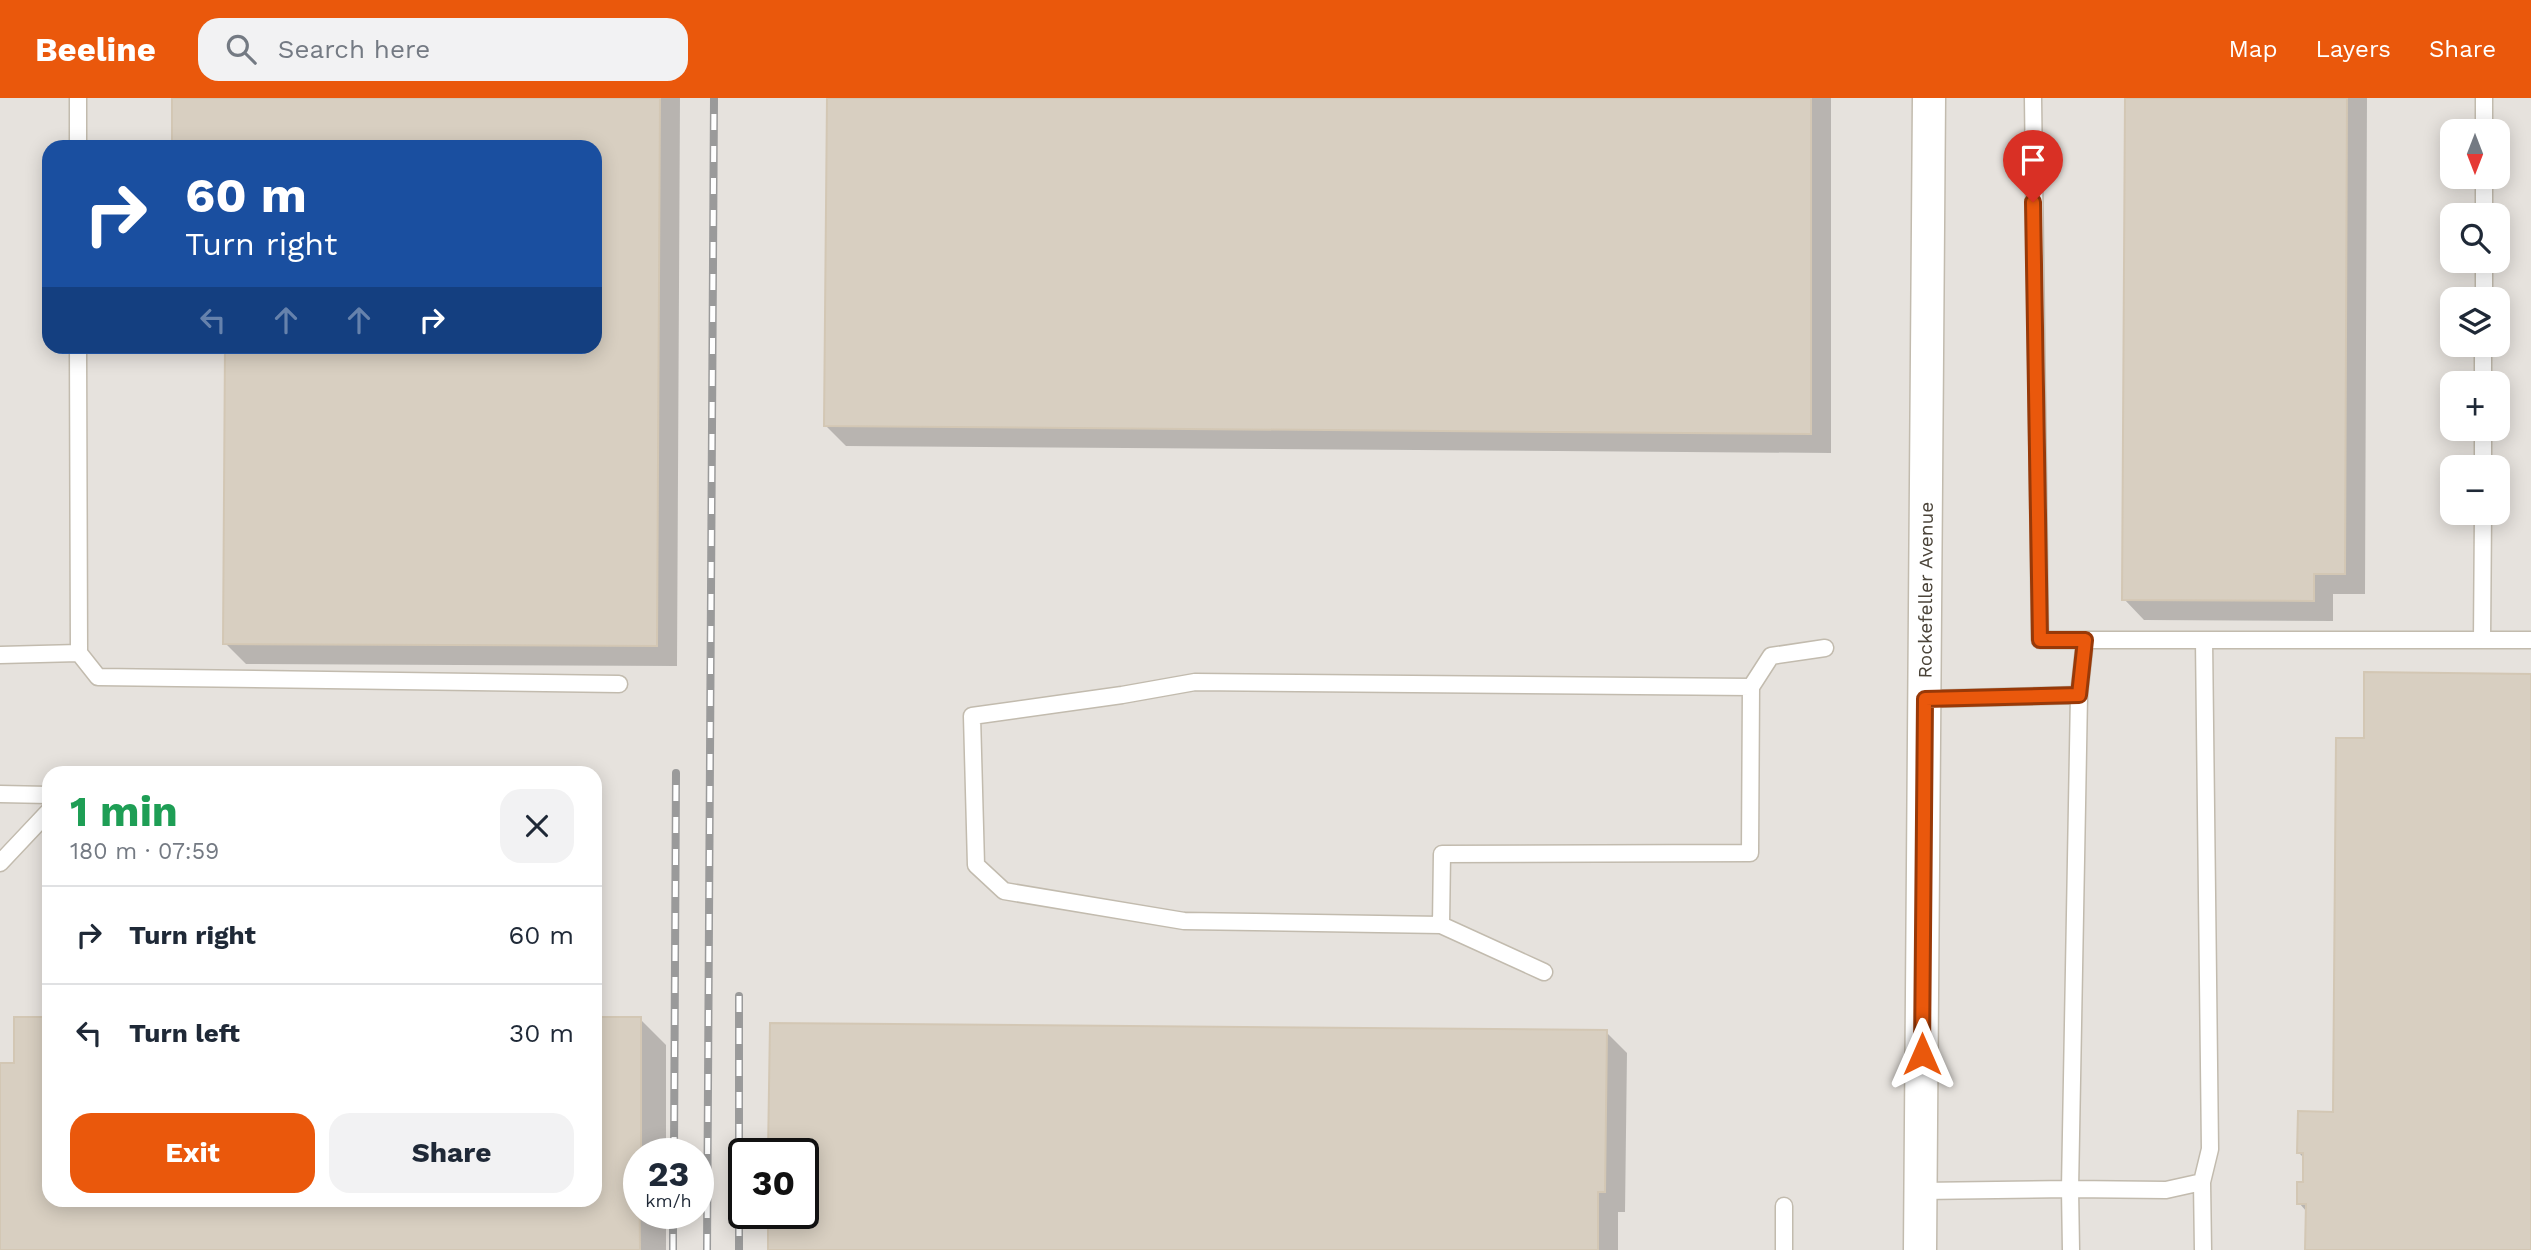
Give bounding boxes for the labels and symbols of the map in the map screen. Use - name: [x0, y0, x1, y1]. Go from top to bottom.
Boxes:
- north arrow: [2440, 119, 2510, 189]
- pin: [2003, 130, 2063, 202]
- street label: Rockefeller Avenue: [1913, 502, 1938, 679]
- position arrow: [1885, 1017, 1959, 1091]
- speed limit sign: 30: [728, 1138, 819, 1229]

